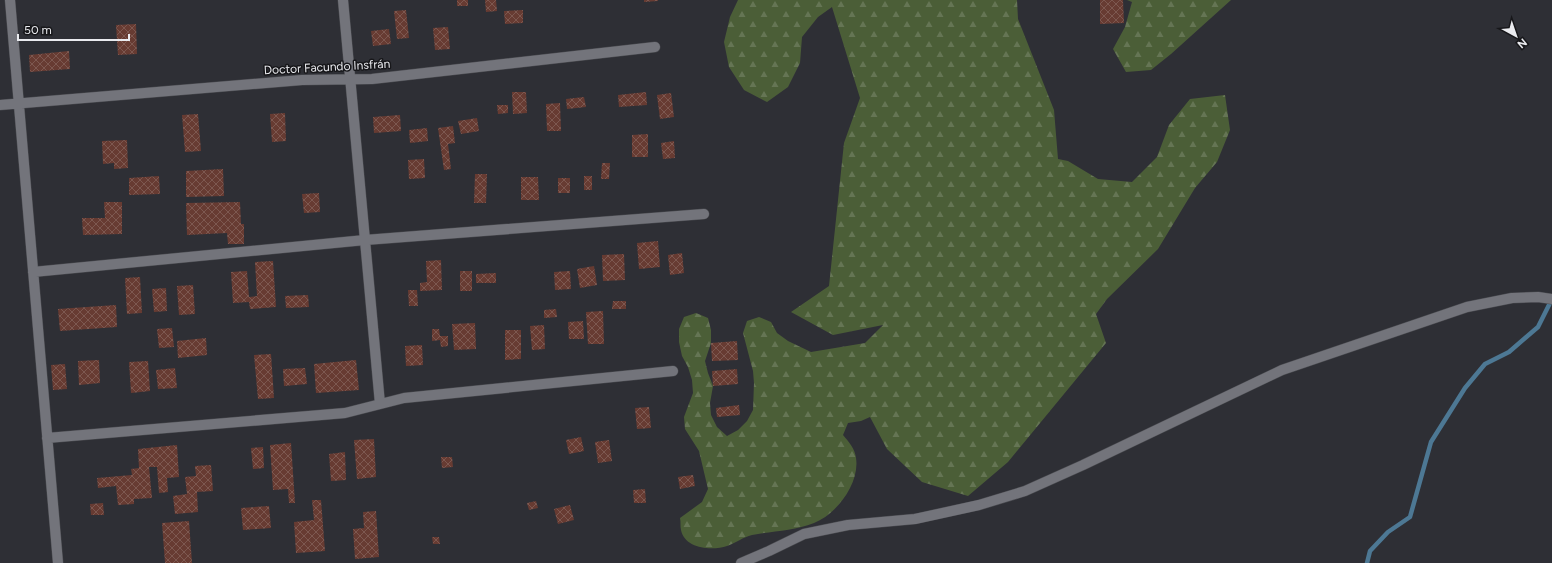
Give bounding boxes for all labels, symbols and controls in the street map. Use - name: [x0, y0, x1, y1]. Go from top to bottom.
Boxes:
- scale bar: [18, 16, 129, 42]
- north arrow: [1496, 16, 1536, 56]
- text: 50 m: [24, 23, 52, 37]
- text: N: [1515, 36, 1530, 51]
- street label: Doctor Facundo Insfrán: [264, 57, 391, 77]

